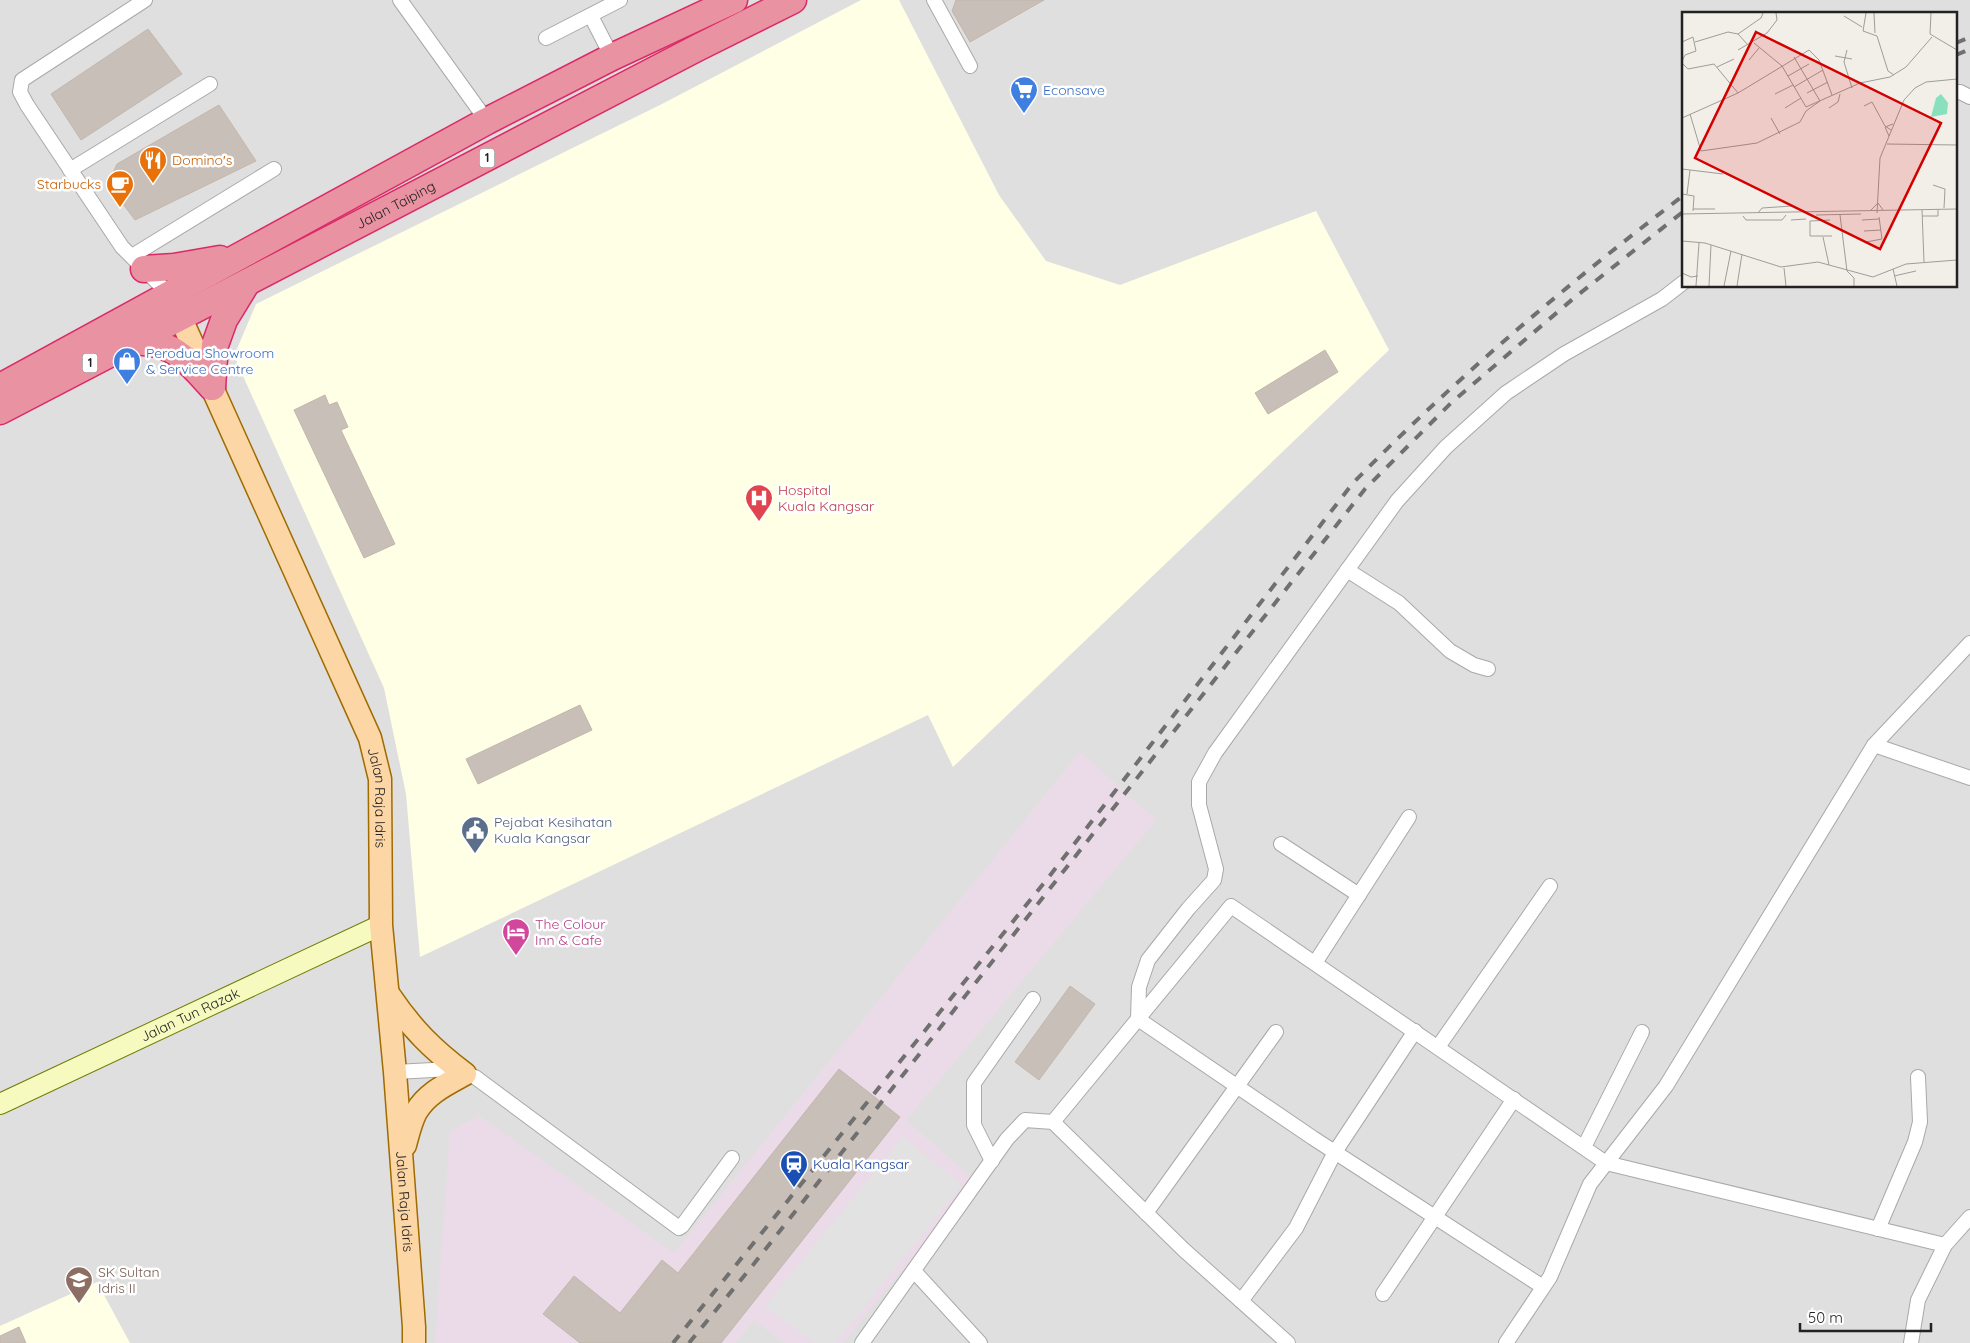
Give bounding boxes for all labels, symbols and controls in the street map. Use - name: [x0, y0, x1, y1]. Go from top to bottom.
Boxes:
- inset map: [1682, 12, 1958, 288]
- supermarket icon: Econsave: [1009, 75, 1039, 114]
- place label: Econsave: [1043, 81, 1105, 99]
- restaurant icon: Domino's: [138, 145, 168, 184]
- road number: 1: [480, 148, 494, 168]
- place label: Domino's: [172, 151, 232, 169]
- cafe icon: Starbucks: [105, 169, 135, 208]
- place label: Starbucks: [37, 175, 101, 193]
- street label: Jalan Taiping: [353, 177, 438, 233]
- place label: Perodua Showroom & Service Centre: [146, 344, 274, 378]
- shop icon: Perodua Showroom & Service Centre: [112, 346, 142, 385]
- road number: 1: [82, 353, 98, 372]
- place label: Hospital Kuala Kangsar: [778, 481, 875, 515]
- hospital icon: Hospital Kuala Kangsar: [744, 483, 774, 522]
- street label: Jalan Raja Idris: [364, 746, 389, 848]
- place label: Pejabat Kesihatan Kuala Kangsar: [494, 813, 612, 847]
- public building icon: Pejabat Kesihatan Kuala Kangsar: [460, 815, 490, 854]
- place label: The Colour Inn & Cafe: [535, 915, 606, 949]
- hotel icon: The Colour Inn & Cafe: [501, 917, 531, 956]
- street label: Jalan Tun Razak: [138, 984, 243, 1046]
- station icon: Kuala Kangsar: [779, 1149, 809, 1188]
- street label: Jalan Raja Idris: [392, 1150, 417, 1253]
- place label: Kuala Kangsar: [813, 1155, 910, 1173]
- place label: SK Sultan Idris II: [98, 1263, 159, 1297]
- school or university icon: SK Sultan Idris II: [64, 1265, 94, 1304]
- scale bar: [1800, 1300, 1931, 1332]
- text: 50 m: [1808, 1308, 1843, 1327]

